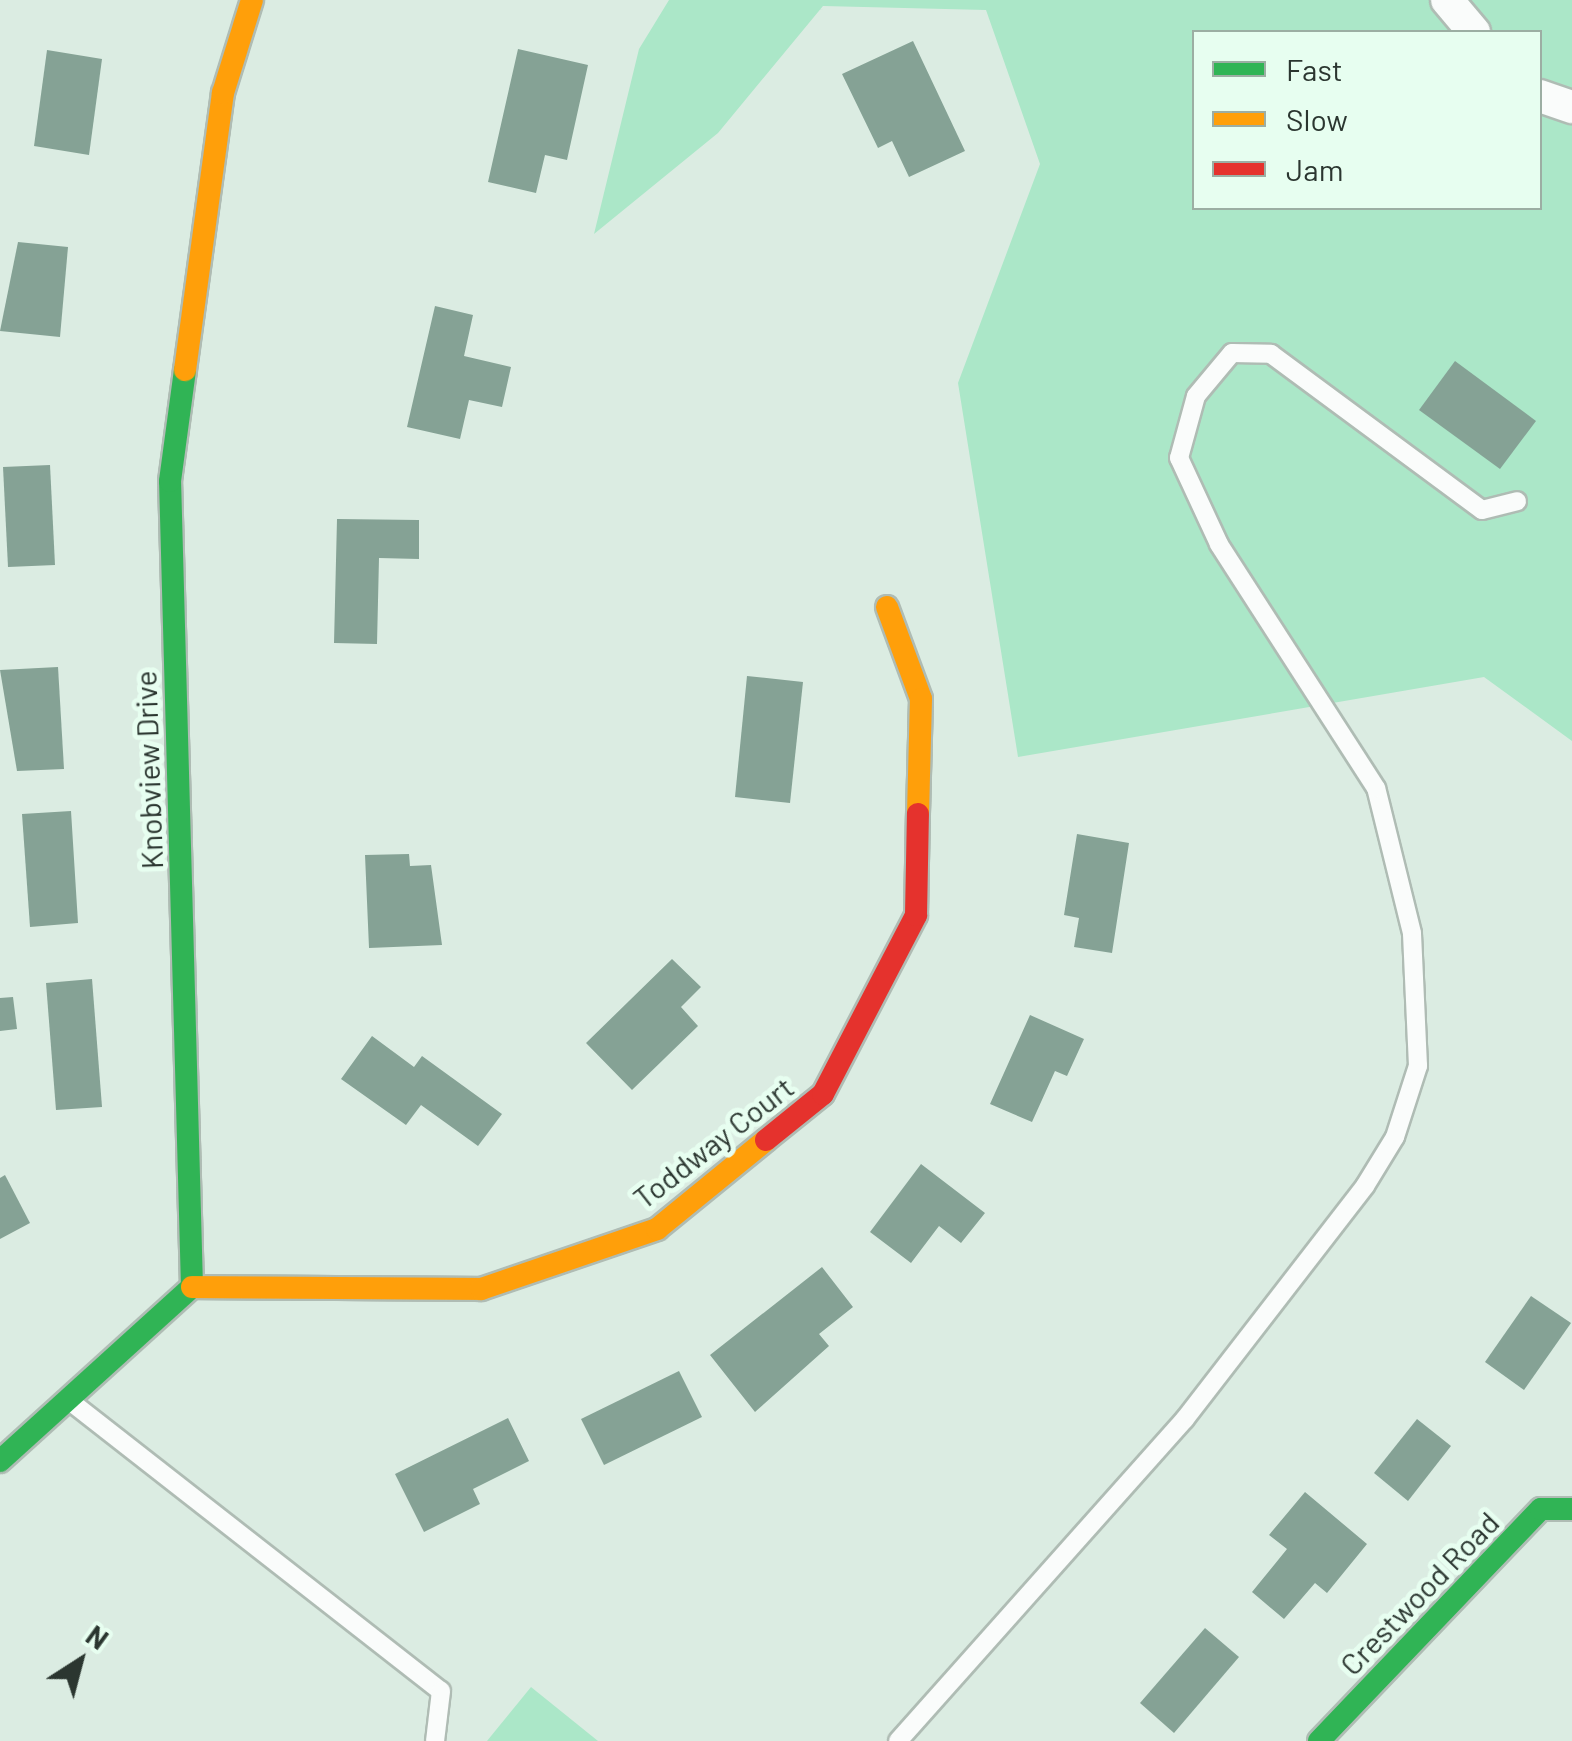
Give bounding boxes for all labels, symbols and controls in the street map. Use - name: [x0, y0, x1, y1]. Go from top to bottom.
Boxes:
- legend: [1192, 30, 1542, 210]
- text: Fast: [1286, 51, 1343, 87]
- text: Slow: [1286, 101, 1348, 137]
- text: Jam: [1286, 151, 1343, 187]
- street label: Knobview Drive: [127, 670, 169, 870]
- street label: Toddway Court: [626, 1068, 800, 1216]
- street label: Crestwood Road: [1332, 1504, 1506, 1682]
- north arrow: [30, 1611, 130, 1711]
- text: N: [80, 1618, 115, 1656]

